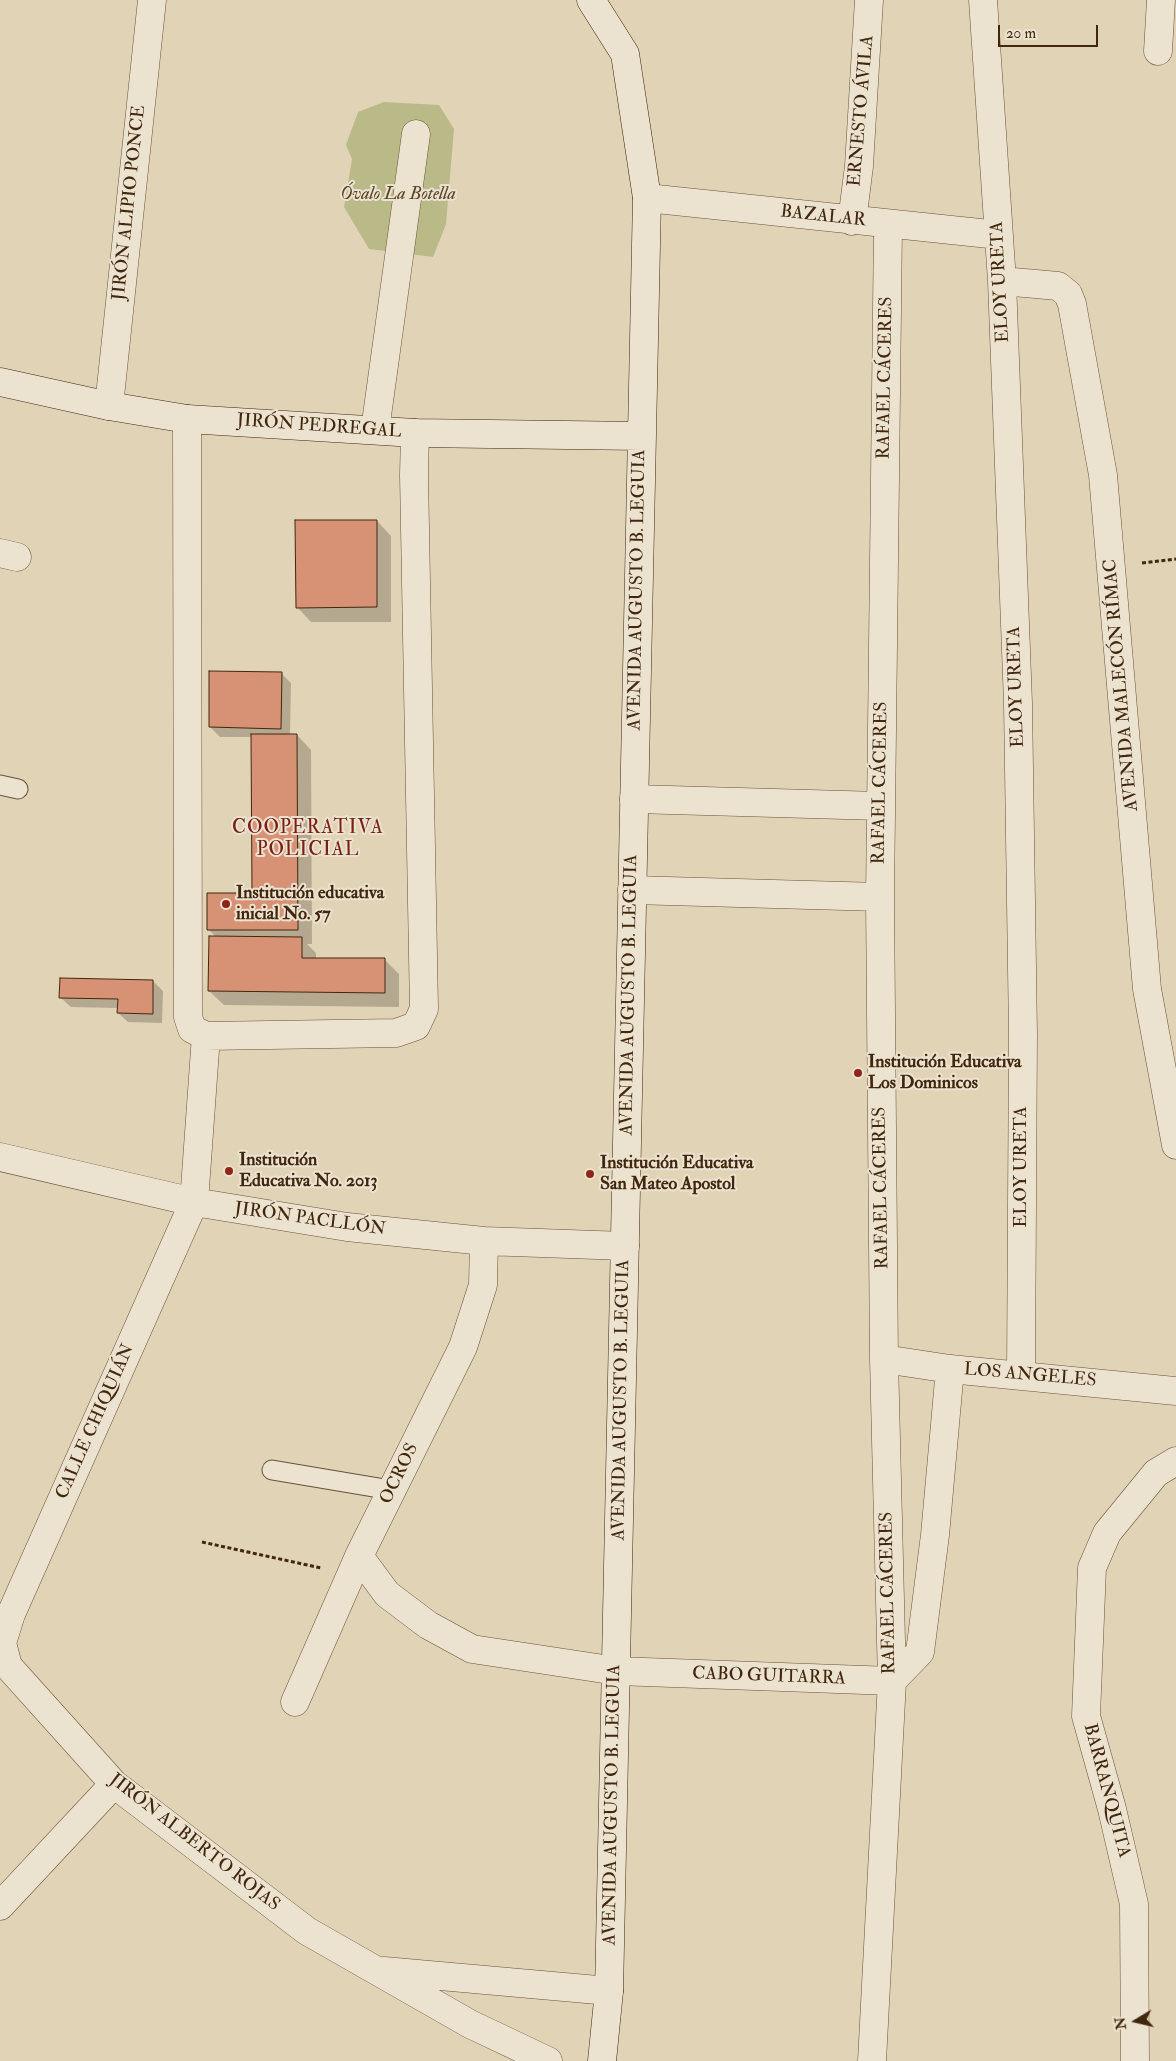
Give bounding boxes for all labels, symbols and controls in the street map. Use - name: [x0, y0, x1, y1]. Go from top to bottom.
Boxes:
- scale bar: [1001, 15, 1101, 47]
- text: 20 m: [1006, 24, 1036, 43]
- street label: ERNESTO ÁVILA: [845, 34, 879, 188]
- street label: JIRÓN ALIPIO PONCE: [109, 104, 151, 302]
- park label: Óvalo La Botella: [340, 184, 456, 206]
- street label: BAZALAR: [779, 202, 867, 232]
- street label: ELOY URETA: [987, 221, 1015, 343]
- street label: RAFAEL CÁCERES: [874, 296, 898, 460]
- street label: JIRÓN PEDREGAL: [236, 410, 402, 444]
- street label: AVENIDA AUGUSTO B. LEGUIA: [625, 449, 651, 731]
- street label: AVENIDA MALECÓN RÍMAC: [1100, 558, 1144, 812]
- street label: ELOY URETA: [1004, 626, 1030, 748]
- street label: RAFAEL CÁCERES: [869, 701, 893, 865]
- district label: COOPERATIVA POLICIAL: [231, 818, 385, 862]
- street label: AVENIDA AUGUSTO B. LEGUIA: [617, 854, 643, 1136]
- place label: Institución educativa inicial No. 57: [236, 883, 384, 926]
- marker: Institución educativa inicial No. 57: [220, 898, 232, 910]
- place label: Institución Educativa Los Dominicos: [868, 1052, 1022, 1094]
- marker: Institución Educativa Los Dominicos: [852, 1067, 864, 1079]
- street label: RAFAEL CÁCERES: [870, 1106, 894, 1270]
- street label: ELOY URETA: [1011, 1106, 1033, 1228]
- place label: Institución Educativa No. 2013: [239, 1150, 377, 1192]
- place label: Institución Educativa San Mateo Apostol: [600, 1153, 754, 1196]
- marker: Institución Educativa No. 2013: [223, 1165, 235, 1177]
- marker: Institución Educativa San Mateo Apostol: [584, 1168, 596, 1180]
- street label: JIRÓN PACLLÓN: [233, 1199, 387, 1241]
- street label: AVENIDA AUGUSTO B. LEGUIA: [609, 1259, 635, 1541]
- street label: CALLE CHIQUIÁN: [52, 1341, 140, 1503]
- street label: LOS ANGELES: [963, 1359, 1097, 1393]
- street label: OCROS: [376, 1440, 424, 1508]
- street label: RAFAEL CÁCERES: [877, 1511, 901, 1675]
- street label: AVENIDA AUGUSTO B. LEGUIA: [600, 1664, 626, 1946]
- street label: CABO GUITARRA: [692, 1664, 846, 1690]
- street label: BARRANQUITA: [1078, 1722, 1134, 1860]
- street label: JIRÓN ALBERTO ROJAS: [104, 1770, 284, 1916]
- north arrow: [1111, 1996, 1161, 2046]
- text: N: [1111, 2016, 1130, 2031]

